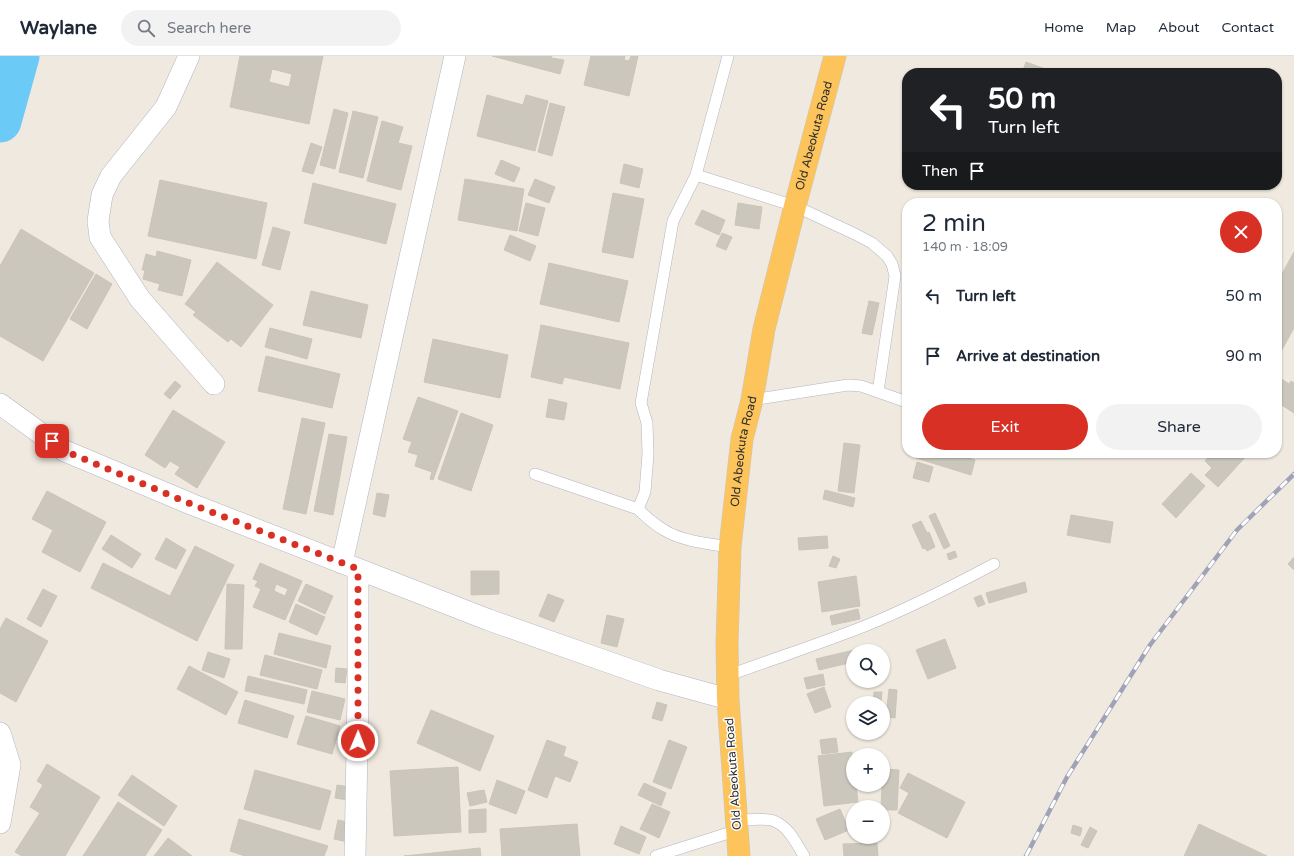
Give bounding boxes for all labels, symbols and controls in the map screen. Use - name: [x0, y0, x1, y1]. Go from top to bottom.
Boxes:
- search box: [121, 10, 401, 46]
- text: Waylane: [20, 17, 97, 39]
- icon: search: [135, 17, 157, 39]
- text: Search here: [167, 19, 251, 37]
- text: Home: [1044, 19, 1084, 36]
- text: Map: [1106, 19, 1136, 36]
- text: About: [1158, 19, 1200, 36]
- text: Contact: [1222, 19, 1274, 36]
- street label: Old Abeokuta Road: [793, 80, 835, 192]
- text: 50 m: [988, 82, 1056, 116]
- icon: left: [922, 84, 974, 136]
- text: Turn left: [988, 116, 1060, 138]
- icon: arrive: [966, 160, 988, 182]
- text: Then: [922, 162, 958, 180]
- text: 2 min: [922, 209, 986, 238]
- button: close: [1220, 211, 1262, 253]
- text: 140 m · 18:09: [922, 239, 1008, 255]
- icon: left: [922, 285, 944, 307]
- text: Turn left: [956, 287, 1016, 305]
- text: 50 m: [1225, 287, 1262, 305]
- icon: arrive: [922, 345, 944, 367]
- text: Arrive at destination: [956, 347, 1100, 365]
- text: 90 m: [1225, 347, 1262, 365]
- street label: Old Abeokuta Road: [727, 395, 760, 508]
- button: Exit: [922, 404, 1088, 450]
- button: Share: [1096, 404, 1262, 450]
- pin: [35, 424, 69, 458]
- icon: arrive: [41, 430, 63, 452]
- map controls: [846, 644, 890, 844]
- button: search: [846, 644, 890, 688]
- button: layers: [846, 696, 890, 740]
- street label: Old Abeokuta Road: [722, 717, 744, 831]
- position arrow: [337, 720, 379, 762]
- button: +: [846, 748, 890, 792]
- button: −: [846, 800, 890, 844]

